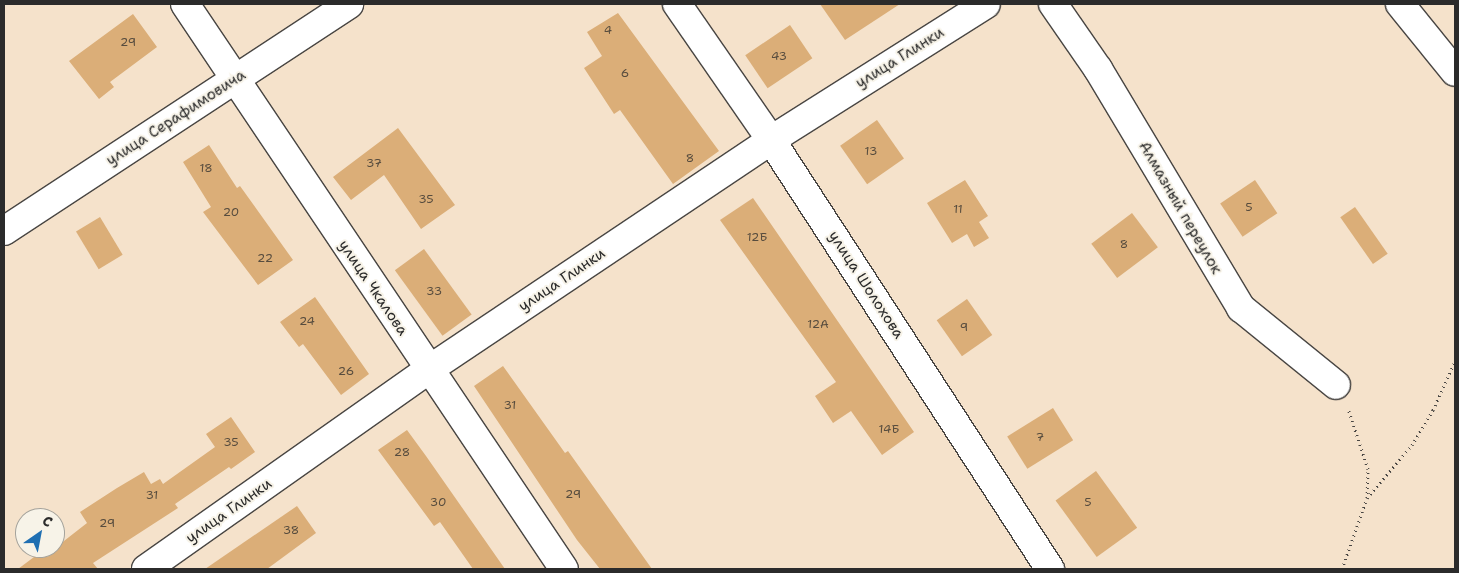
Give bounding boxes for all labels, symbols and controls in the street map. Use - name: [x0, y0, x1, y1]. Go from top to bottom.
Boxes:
- house number: 4: [604, 24, 612, 38]
- street label: улица Глинки: [853, 24, 947, 92]
- house number: 29: [120, 36, 136, 50]
- house number: 43: [771, 50, 787, 64]
- street label: улица Серафимовича: [103, 66, 249, 170]
- house number: 6: [621, 67, 629, 81]
- street label: Алмазный переулок: [1135, 139, 1225, 277]
- house number: 13: [865, 145, 877, 159]
- house number: 8: [686, 152, 694, 166]
- house number: 37: [366, 157, 382, 171]
- house number: 18: [199, 162, 213, 176]
- house number: 35: [418, 193, 434, 207]
- house number: 5: [1245, 201, 1253, 215]
- house number: 11: [953, 203, 963, 217]
- house number: 20: [223, 206, 239, 220]
- street label: улица Шолохова: [824, 228, 908, 342]
- house number: 12Б: [747, 231, 767, 245]
- street label: улица Чкалова: [334, 237, 412, 339]
- house number: 8: [1120, 238, 1128, 252]
- street label: улица Глинки: [515, 244, 609, 316]
- house number: 22: [257, 252, 273, 266]
- house number: 33: [426, 285, 442, 299]
- house number: 24: [299, 315, 315, 329]
- house number: 12А: [807, 318, 829, 332]
- house number: 9: [960, 321, 968, 335]
- house number: 26: [338, 365, 354, 379]
- house number: 31: [504, 399, 516, 413]
- house number: 14Б: [879, 423, 899, 437]
- house number: 7: [1036, 431, 1044, 445]
- house number: 35: [223, 436, 239, 450]
- house number: 28: [394, 446, 410, 460]
- street label: улица Глинки: [183, 475, 275, 547]
- house number: 29: [565, 488, 581, 502]
- house number: 31: [146, 489, 158, 503]
- house number: 30: [430, 496, 446, 510]
- house number: 5: [1084, 496, 1092, 510]
- north arrow: [15, 508, 65, 558]
- text: С: [39, 511, 56, 531]
- house number: 29: [99, 517, 115, 531]
- house number: 38: [283, 524, 299, 538]

